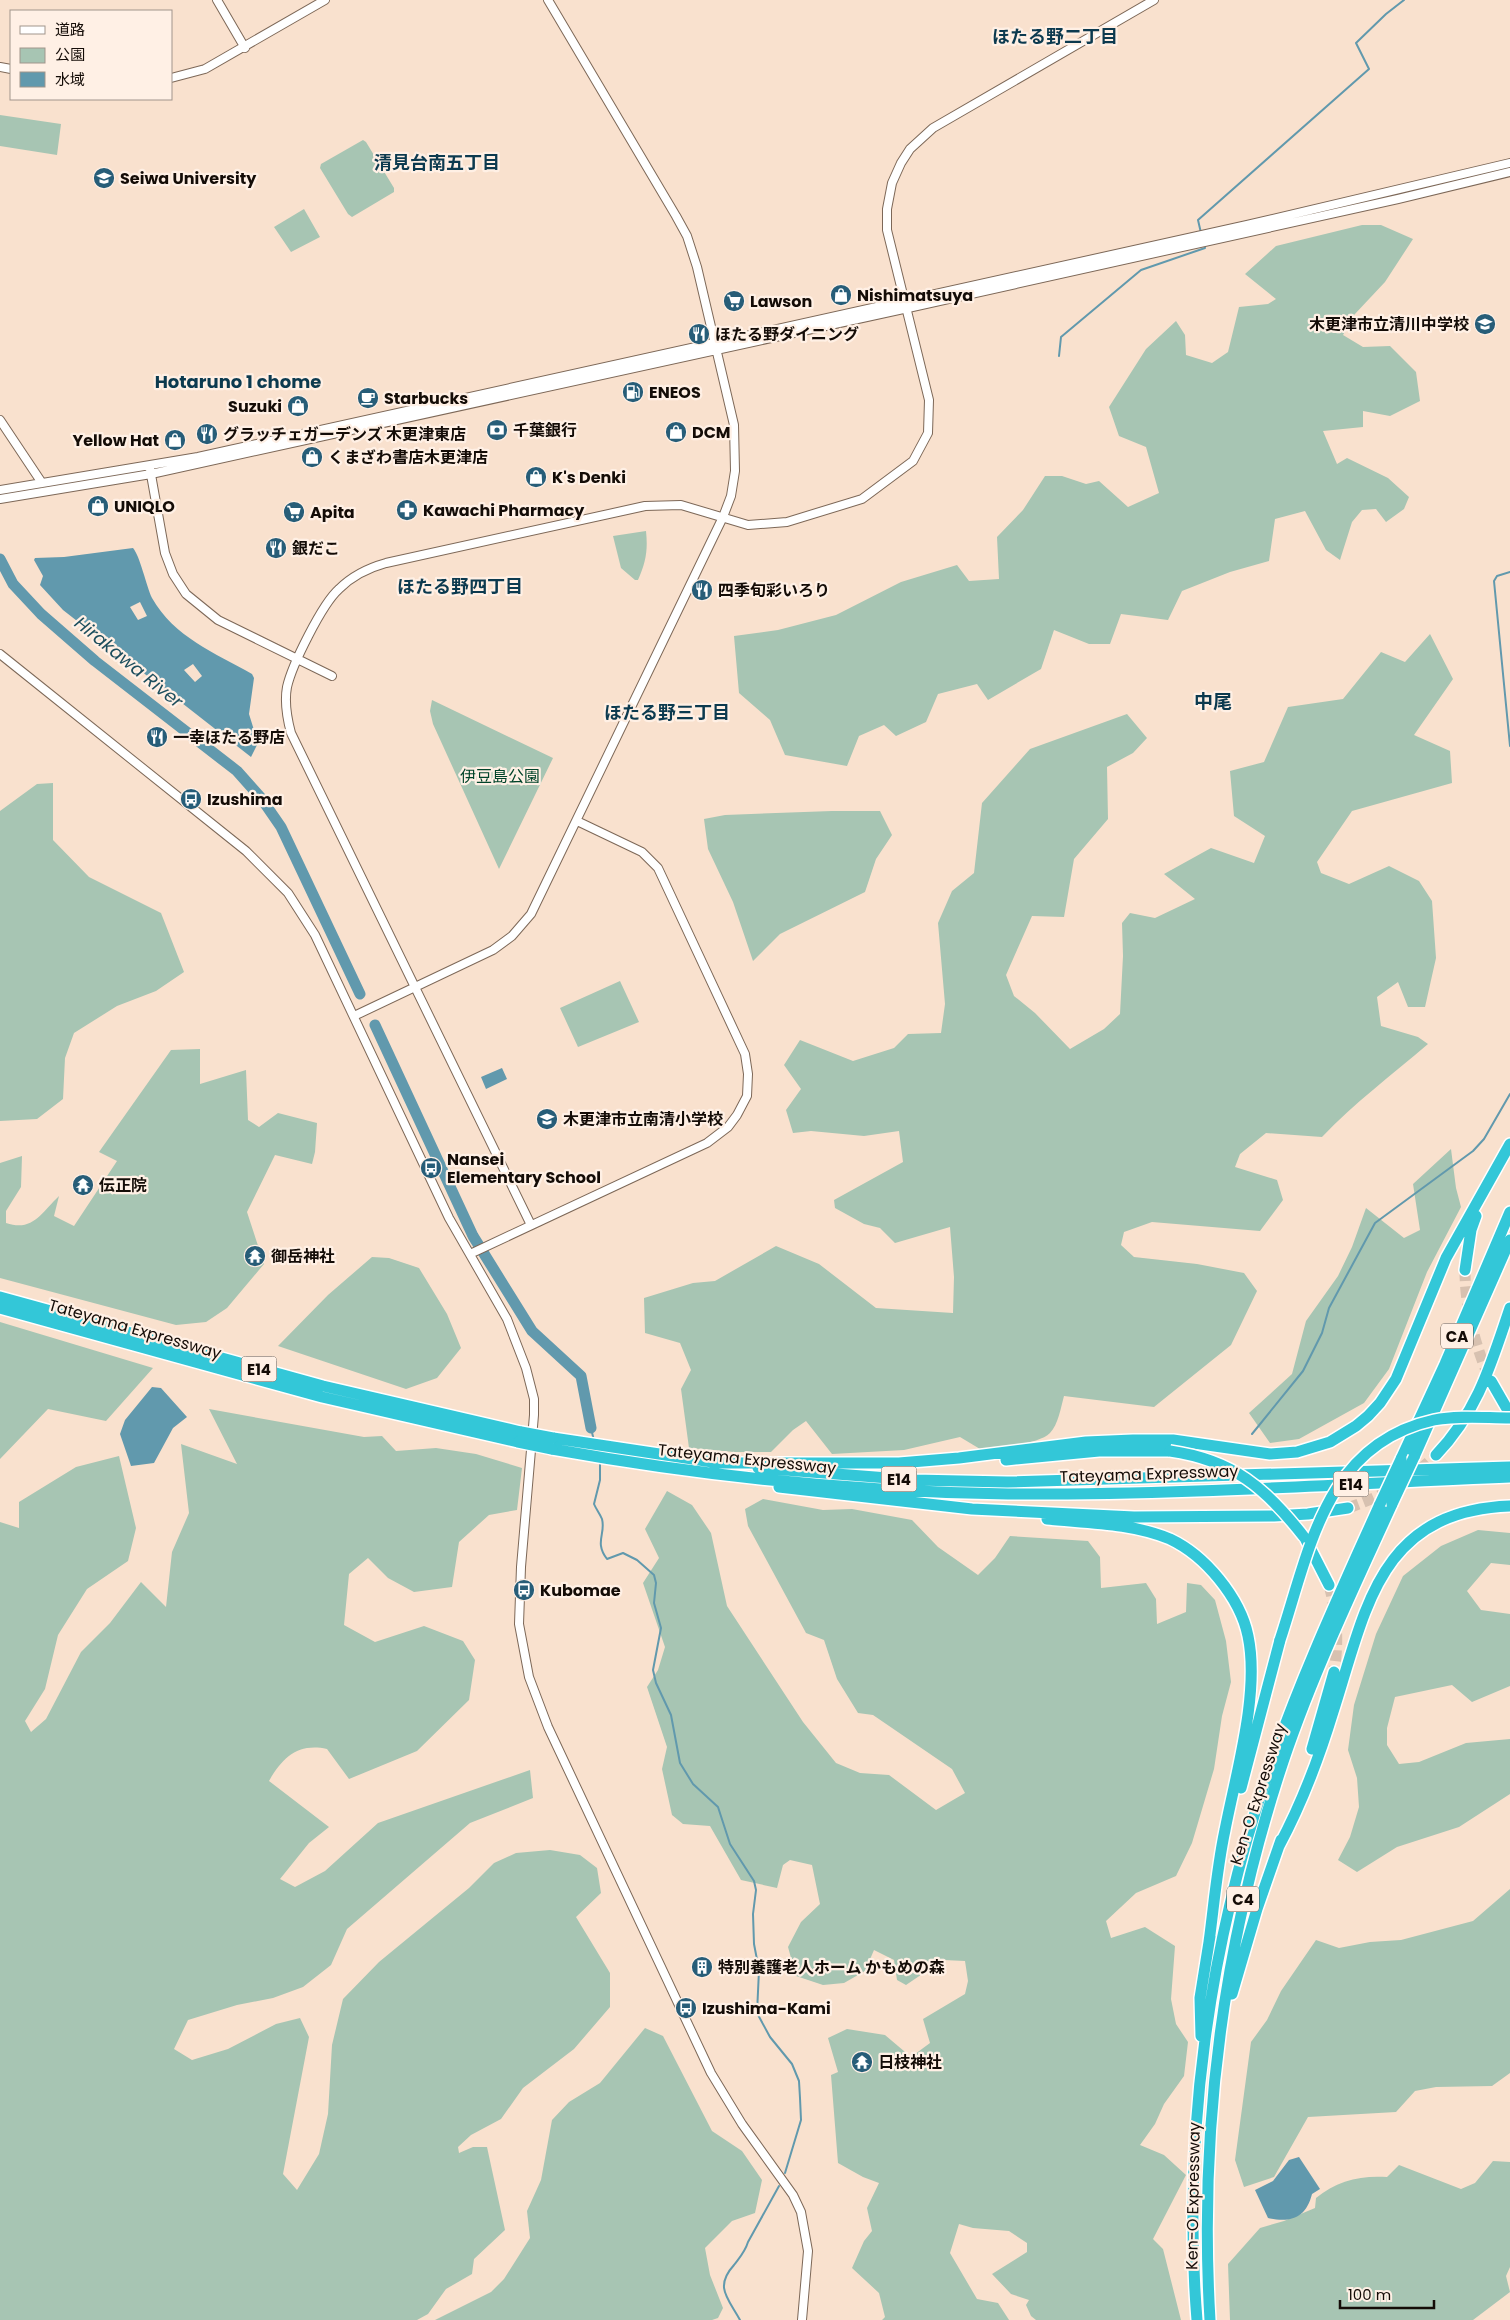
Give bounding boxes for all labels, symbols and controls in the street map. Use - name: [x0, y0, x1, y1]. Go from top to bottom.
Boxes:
- legend: [10, 10, 172, 100]
- text: 道路: [55, 19, 85, 40]
- district label: ほたる野二丁目: [992, 24, 1118, 49]
- text: 公園: [55, 44, 85, 65]
- text: 水域: [55, 69, 85, 90]
- district label: 清見台南五丁目: [374, 150, 500, 175]
- school or university icon: Seiwa University: [92, 166, 116, 190]
- place label: Seiwa University: [120, 167, 257, 190]
- shop icon: Nishimatsuya: [829, 283, 853, 307]
- place label: Nishimatsuya: [857, 284, 973, 307]
- supermarket icon: Lawson: [722, 289, 746, 313]
- place label: Lawson: [750, 290, 812, 313]
- school or university icon: 木更津市立清川中学校: [1473, 312, 1497, 336]
- place label: 木更津市立清川中学校: [1309, 313, 1469, 336]
- restaurant icon: ほたる野ダイニング: [687, 322, 711, 346]
- place label: ほたる野ダイニング: [715, 323, 859, 346]
- district label: Hotaruno 1 chome: [155, 369, 321, 394]
- fuel station icon: ENEOS: [621, 380, 645, 404]
- place label: ENEOS: [649, 381, 701, 404]
- cafe icon: Starbucks: [356, 386, 380, 410]
- place label: Starbucks: [384, 387, 468, 410]
- shop icon: Suzuki: [286, 394, 310, 418]
- place label: Suzuki: [228, 395, 282, 418]
- bank icon: 千葉銀行: [485, 418, 509, 442]
- place label: 千葉銀行: [513, 419, 577, 442]
- shop icon: DCM: [664, 420, 688, 444]
- place label: DCM: [692, 421, 731, 444]
- restaurant icon: グラッチェガーデンズ 木更津東店: [195, 422, 219, 446]
- place label: グラッチェガーデンズ 木更津東店: [223, 423, 466, 446]
- shop icon: Yellow Hat: [163, 428, 187, 452]
- place label: Yellow Hat: [72, 429, 159, 452]
- shop icon: くまざわ書店木更津店: [300, 445, 324, 469]
- place label: くまざわ書店木更津店: [328, 446, 488, 469]
- shop icon: K's Denki: [524, 465, 548, 489]
- place label: K's Denki: [552, 466, 626, 489]
- shop icon: UNIQLO: [86, 494, 110, 518]
- place label: UNIQLO: [114, 495, 175, 518]
- pharmacy icon: Kawachi Pharmacy: [395, 498, 419, 522]
- place label: Kawachi Pharmacy: [423, 499, 585, 522]
- supermarket icon: Apita: [282, 500, 306, 524]
- place label: Apita: [310, 501, 355, 524]
- restaurant icon: 銀だこ: [264, 536, 288, 560]
- place label: 銀だこ: [292, 537, 340, 560]
- district label: ほたる野四丁目: [397, 574, 523, 599]
- restaurant icon: 四季旬彩いろり: [690, 578, 714, 602]
- place label: 四季旬彩いろり: [718, 579, 830, 602]
- water label: Hirakawa River: [70, 610, 189, 714]
- district label: 中尾: [1194, 688, 1232, 715]
- district label: ほたる野三丁目: [604, 700, 730, 725]
- restaurant icon: 一幸ほたる野店: [145, 725, 169, 749]
- place label: 一幸ほたる野店: [173, 726, 285, 749]
- park label: 伊豆島公園: [460, 765, 540, 788]
- bus stop icon: Izushima: [179, 787, 203, 811]
- place label: Izushima: [207, 788, 283, 811]
- school or university icon: 木更津市立南清小学校: [535, 1107, 559, 1131]
- place label: 木更津市立南清小学校: [563, 1108, 723, 1131]
- place label: Nansei Elementary School: [447, 1148, 601, 1189]
- bus stop icon: Nansei Elementary School: [419, 1156, 443, 1180]
- temple icon: 伝正院: [71, 1173, 95, 1197]
- place label: 伝正院: [98, 1174, 147, 1197]
- temple icon: 御岳神社: [243, 1244, 267, 1268]
- place label: 御岳神社: [271, 1245, 335, 1268]
- street label: Tateyama Expressway: [46, 1293, 224, 1365]
- road number: CA: [1441, 1324, 1473, 1348]
- road number: E14: [242, 1356, 276, 1382]
- street label: Tateyama Expressway: [657, 1438, 837, 1480]
- street label: Tateyama Expressway: [1059, 1459, 1239, 1489]
- road number: E14: [882, 1466, 916, 1492]
- road number: E14: [1334, 1472, 1368, 1496]
- bus stop icon: Kubomae: [512, 1578, 536, 1602]
- place label: Kubomae: [540, 1579, 621, 1602]
- street label: Ken-O Expressway: [1224, 1720, 1292, 1868]
- road number: C4: [1227, 1886, 1259, 1912]
- building icon: 特別養護老人ホーム かもめの森: [690, 1955, 714, 1979]
- place label: 特別養護老人ホーム かもめの森: [718, 1956, 945, 1979]
- bus stop icon: Izushima-Kami: [674, 1996, 698, 2020]
- place label: Izushima-Kami: [702, 1997, 831, 2020]
- temple icon: 日枝神社: [850, 2050, 874, 2074]
- place label: 日枝神社: [878, 2051, 942, 2074]
- street label: Ken-O Expressway: [1180, 2122, 1206, 2270]
- scale bar: [1340, 2278, 1434, 2310]
- text: 100 m: [1348, 2284, 1391, 2305]

